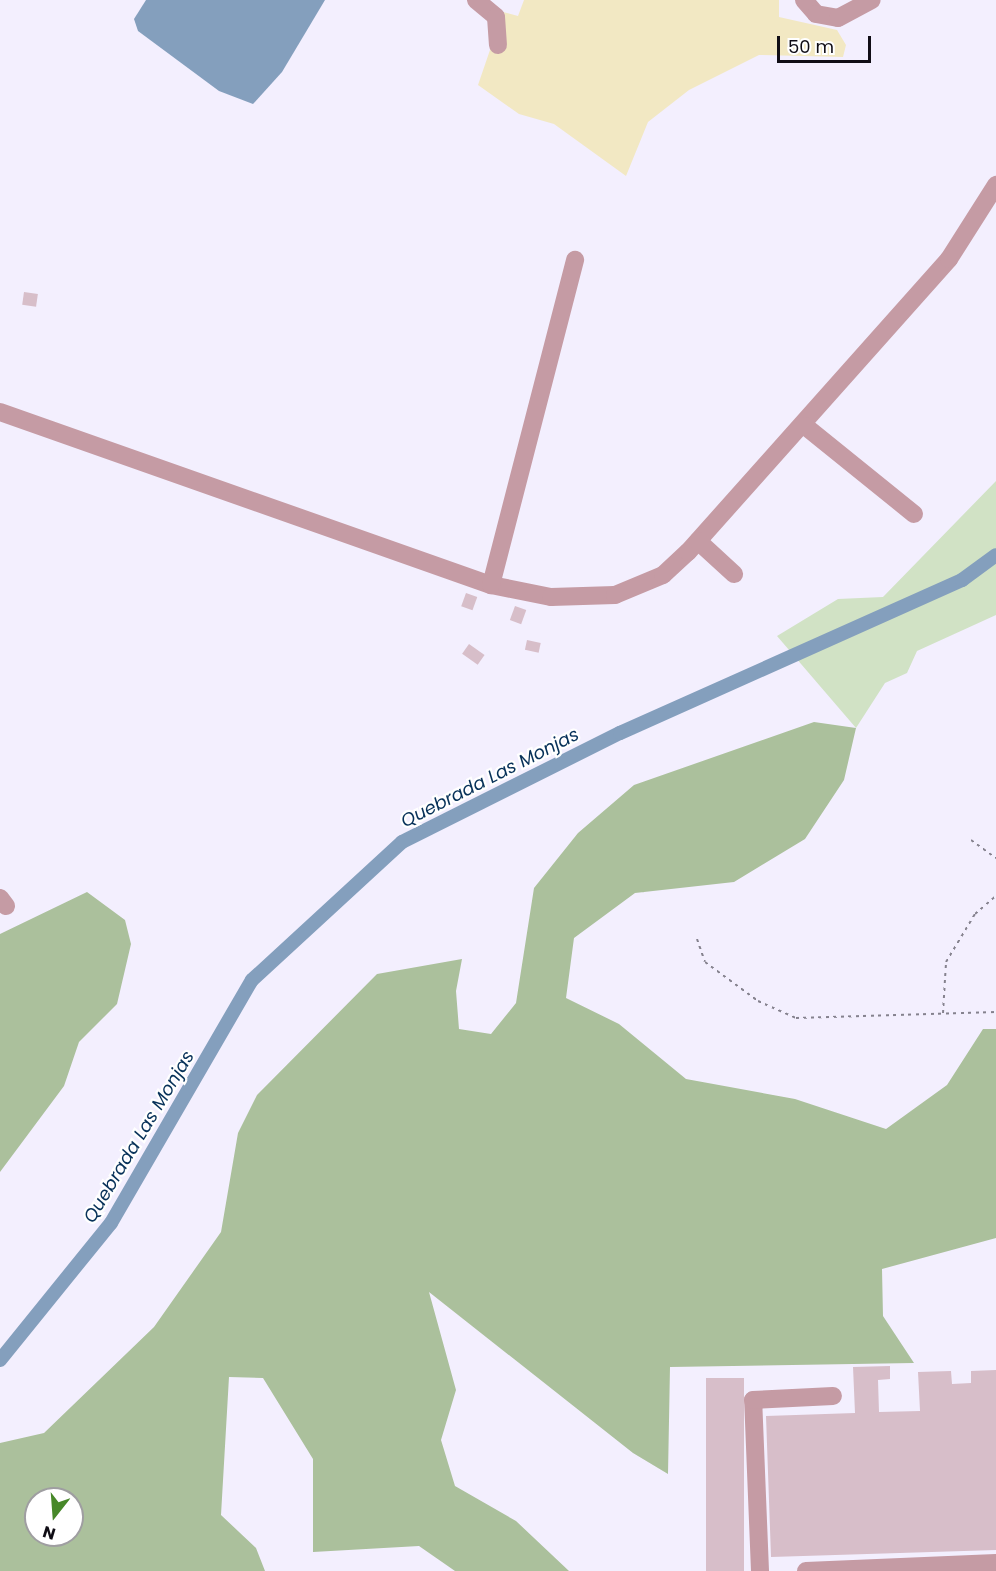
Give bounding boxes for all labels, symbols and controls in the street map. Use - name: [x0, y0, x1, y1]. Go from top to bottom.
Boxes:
- scale bar: [780, 24, 874, 62]
- text: 50 m: [788, 34, 834, 59]
- water label: Quebrada Las Monjas: [397, 724, 583, 832]
- water label: Quebrada Las Monjas: [79, 1047, 199, 1227]
- north arrow: [24, 1487, 84, 1547]
- text: N: [40, 1520, 58, 1546]

